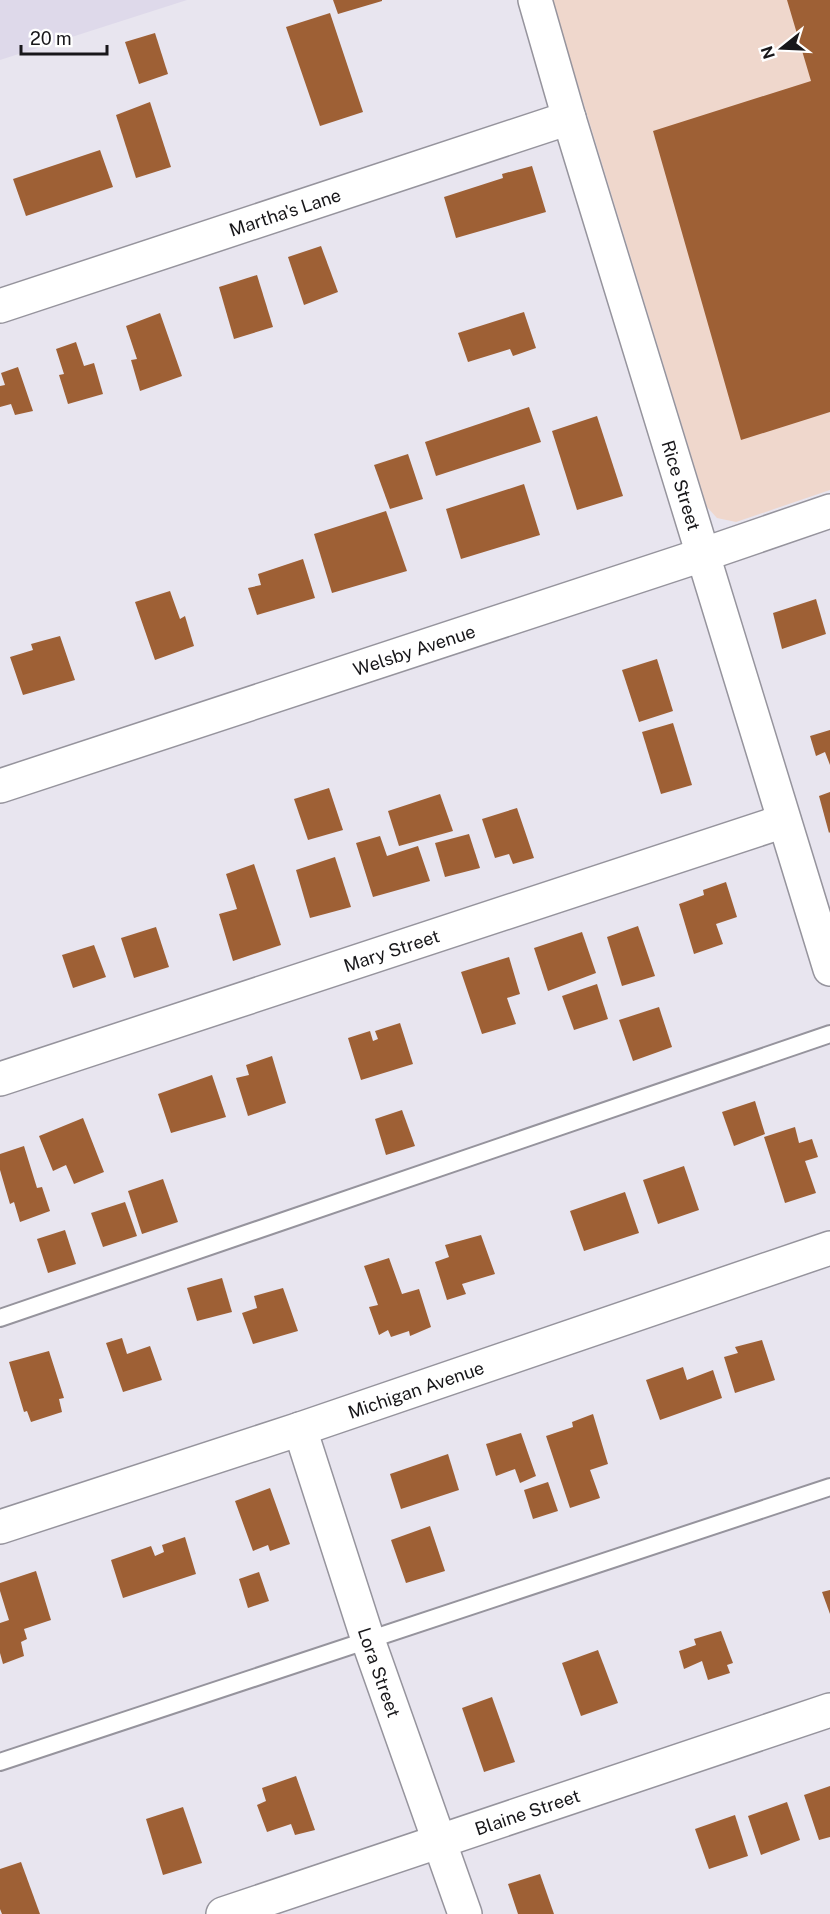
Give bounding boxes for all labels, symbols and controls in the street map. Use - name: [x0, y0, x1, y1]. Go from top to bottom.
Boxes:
- scale bar: [21, 18, 106, 56]
- north arrow: [752, 18, 812, 78]
- text: 20 m: [30, 28, 72, 49]
- text: N: [757, 44, 779, 61]
- street label: Martha's Lane: [226, 184, 343, 240]
- street label: Rice Street: [658, 438, 705, 533]
- street label: Welsby Avenue: [350, 620, 478, 680]
- street label: Mary Street: [341, 925, 442, 976]
- street label: Michigan Avenue: [345, 1356, 487, 1422]
- street label: Lora Street: [354, 1625, 405, 1720]
- street label: Blaine Street: [472, 1784, 583, 1839]

